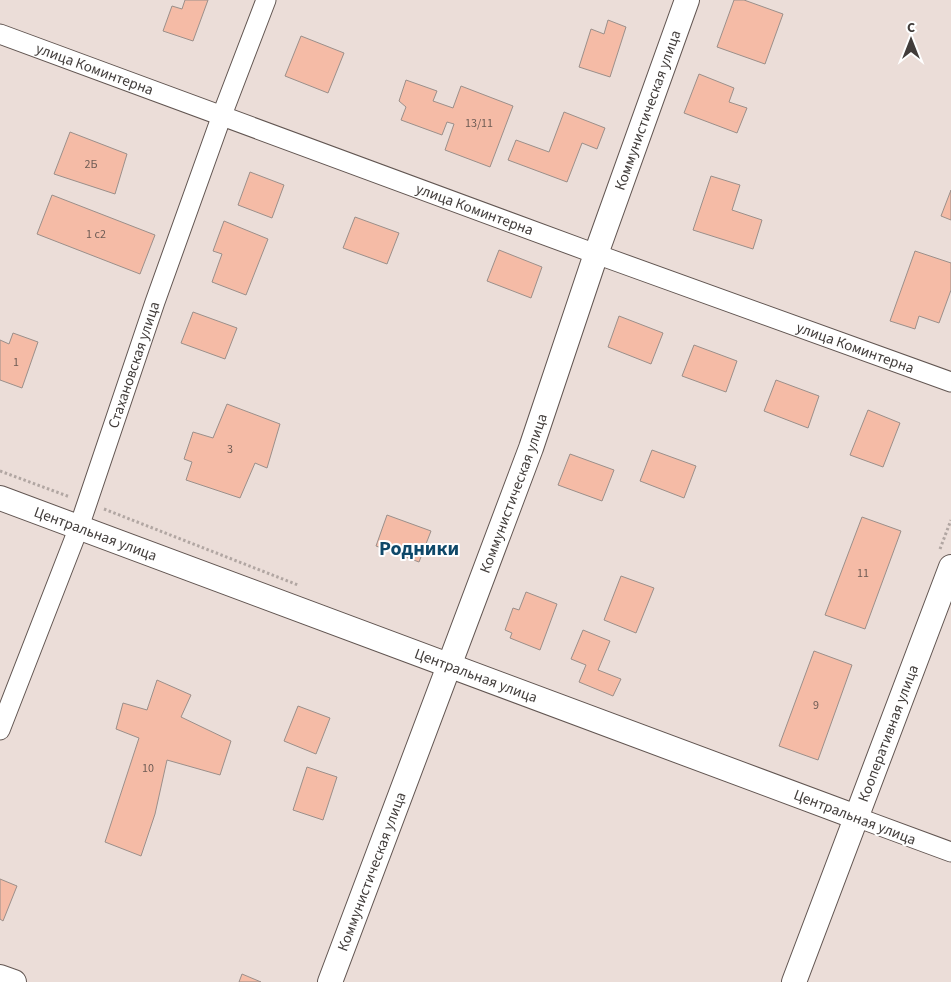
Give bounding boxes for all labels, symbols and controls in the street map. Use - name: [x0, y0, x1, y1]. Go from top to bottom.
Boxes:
- north arrow: [886, 15, 936, 65]
- text: С: [907, 18, 915, 38]
- street label: Коммунистическая улица: [610, 27, 686, 193]
- street label: улица Коминтерна: [33, 38, 156, 101]
- house number: 13/11: [465, 115, 493, 132]
- house number: 2Б: [85, 156, 97, 173]
- street label: улица Коминтерна: [413, 178, 536, 241]
- house number: 1 с2: [86, 226, 106, 243]
- street label: Стахановская улица: [103, 299, 165, 431]
- street label: улица Коминтерна: [793, 317, 917, 379]
- house number: 1: [13, 354, 19, 371]
- street label: Коммунистическая улица: [475, 411, 553, 576]
- house number: 3: [227, 441, 233, 458]
- street label: Центральная улица: [31, 502, 160, 567]
- district label: Родники: [379, 535, 459, 563]
- house number: 11: [857, 565, 869, 582]
- street label: Центральная улица: [411, 643, 540, 708]
- street label: Кооперативная улица: [853, 662, 924, 805]
- house number: 9: [813, 697, 819, 714]
- house number: 10: [142, 760, 154, 777]
- street label: Центральная улица: [791, 784, 919, 850]
- street label: Коммунистическая улица: [332, 789, 412, 954]

